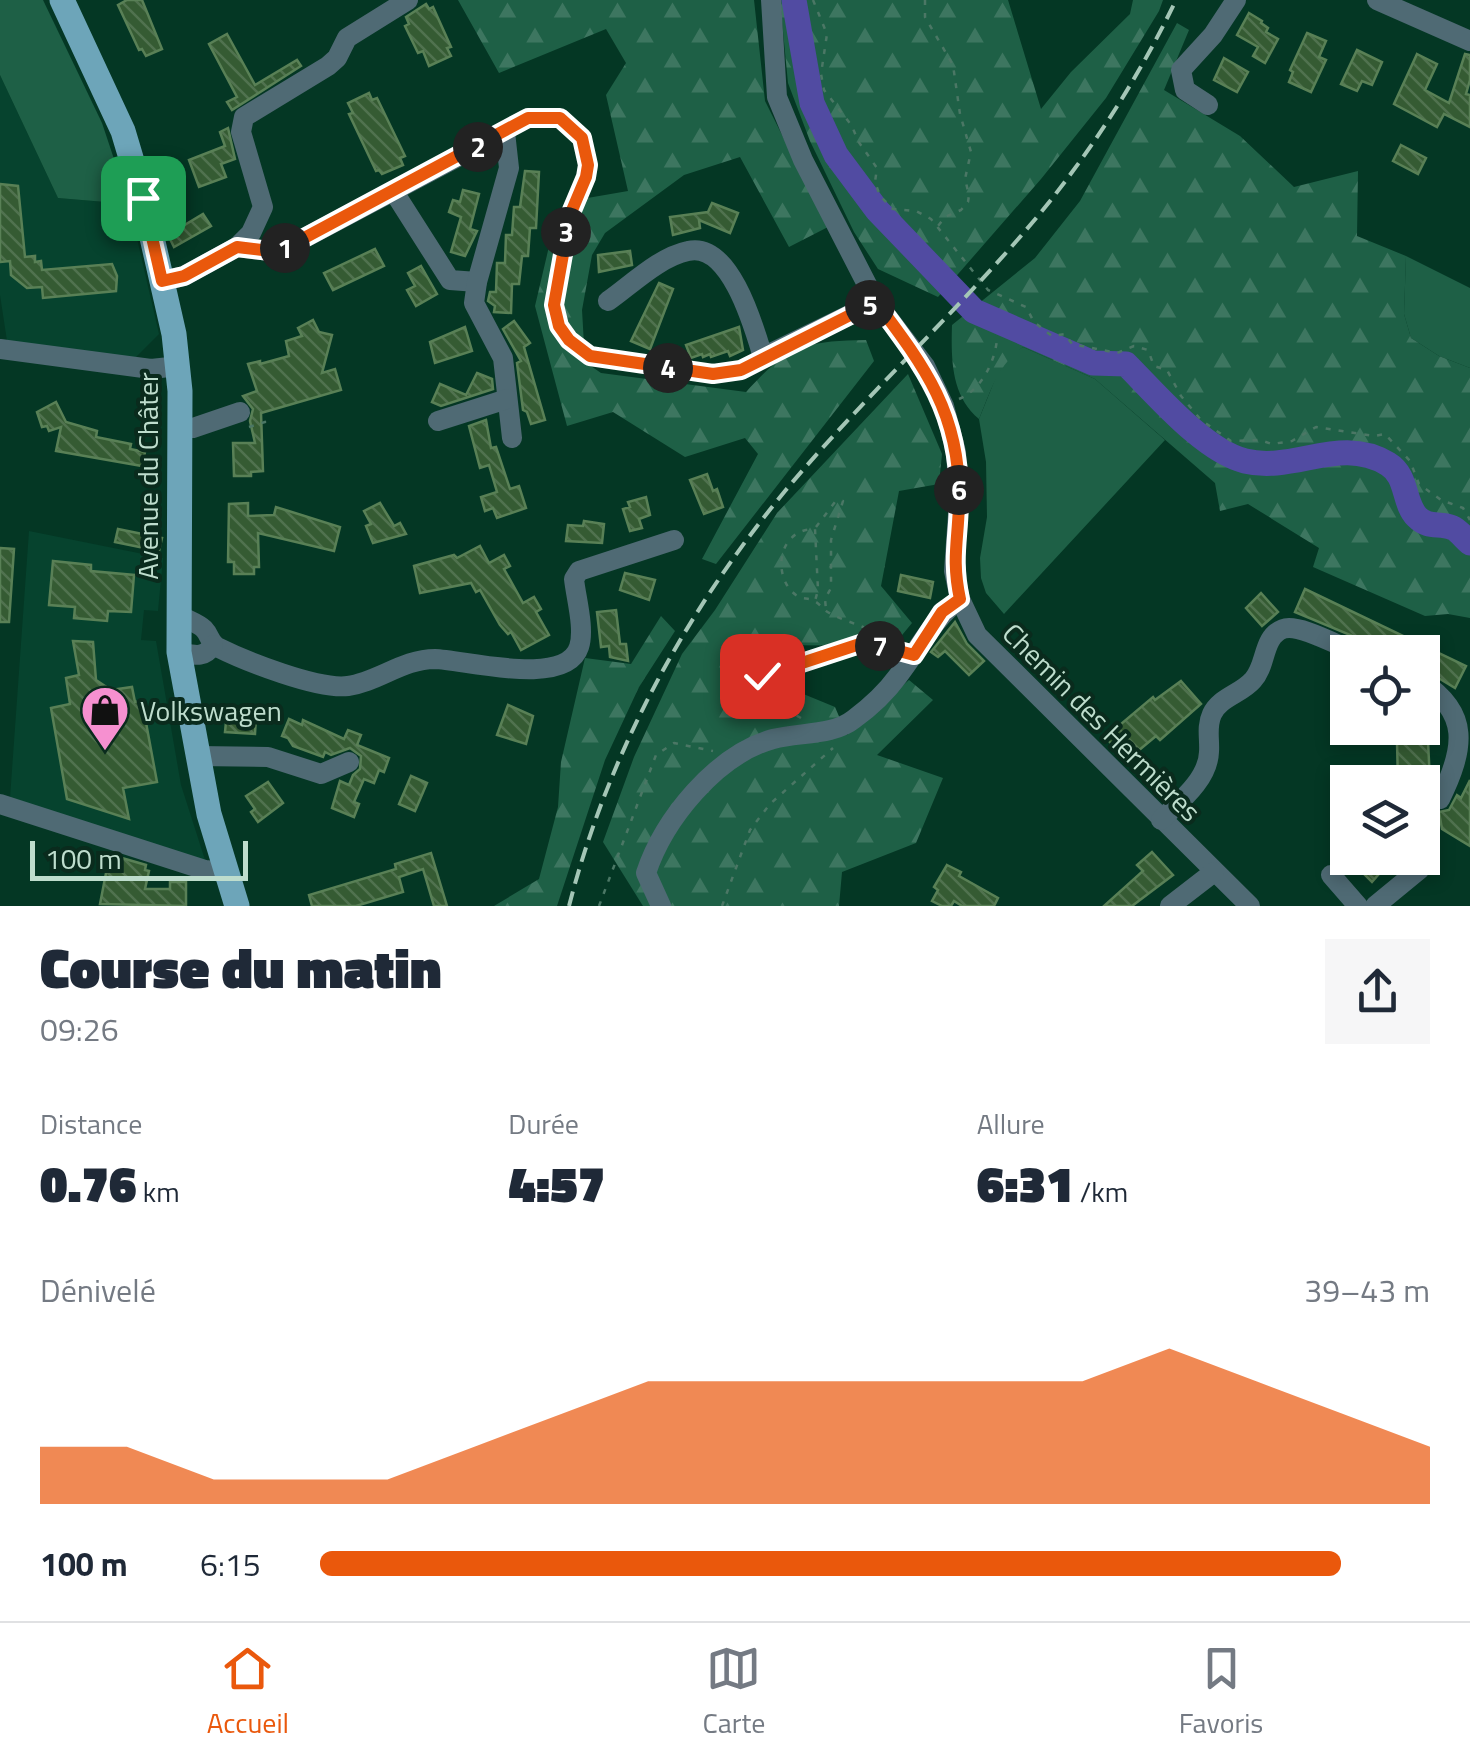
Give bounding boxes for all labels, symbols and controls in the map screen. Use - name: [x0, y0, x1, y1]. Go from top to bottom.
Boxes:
- pin: 2: [453, 122, 503, 172]
- text: 2: [470, 125, 486, 168]
- pin: [101, 156, 186, 241]
- icon: arrive: [116, 171, 171, 226]
- pin: 3: [541, 207, 591, 257]
- text: 3: [558, 210, 574, 253]
- pin: 1: [260, 223, 310, 273]
- text: 1: [277, 226, 293, 269]
- pin: 5: [845, 280, 895, 330]
- text: 5: [862, 283, 878, 326]
- pin: 4: [643, 343, 693, 393]
- text: 4: [660, 346, 676, 389]
- street label: Avenue du Châter: [126, 372, 169, 580]
- pin: 6: [934, 465, 984, 515]
- text: 6: [951, 468, 967, 511]
- street label: Chemin des Hermières: [993, 613, 1211, 831]
- pin: 7: [855, 621, 905, 671]
- text: 7: [872, 624, 888, 667]
- pin: [720, 634, 805, 719]
- map controls: [1330, 635, 1440, 875]
- button: locate: [1330, 635, 1440, 745]
- icon: check: [735, 649, 790, 704]
- shop icon: Volkswagen: [79, 684, 131, 752]
- place label: Volkswagen: [140, 689, 282, 732]
- button: layers: [1330, 765, 1440, 875]
- scale bar: [30, 836, 248, 880]
- text: 100 m: [45, 837, 122, 880]
- text: Course du matin: [40, 926, 442, 1009]
- button: share: [1325, 939, 1430, 1044]
- text: 09:26: [40, 1005, 119, 1053]
- text: Distance: [40, 1102, 142, 1145]
- text: Durée: [508, 1102, 579, 1145]
- text: Allure: [977, 1102, 1045, 1145]
- text: 0.76: [40, 1145, 137, 1221]
- text: 4:57: [508, 1145, 605, 1221]
- text: 6:31: [977, 1145, 1074, 1221]
- text: km: [137, 1170, 180, 1213]
- text: /km: [1074, 1170, 1128, 1213]
- text: Dénivelé: [40, 1266, 156, 1314]
- text: 39–43 m: [1304, 1266, 1430, 1314]
- text: 100 m: [40, 1540, 128, 1588]
- text: 6:15: [200, 1540, 261, 1588]
- tab: Accueil: [207, 1641, 289, 1744]
- tab: Carte: [702, 1641, 765, 1744]
- tab: Favoris: [1179, 1641, 1263, 1744]

